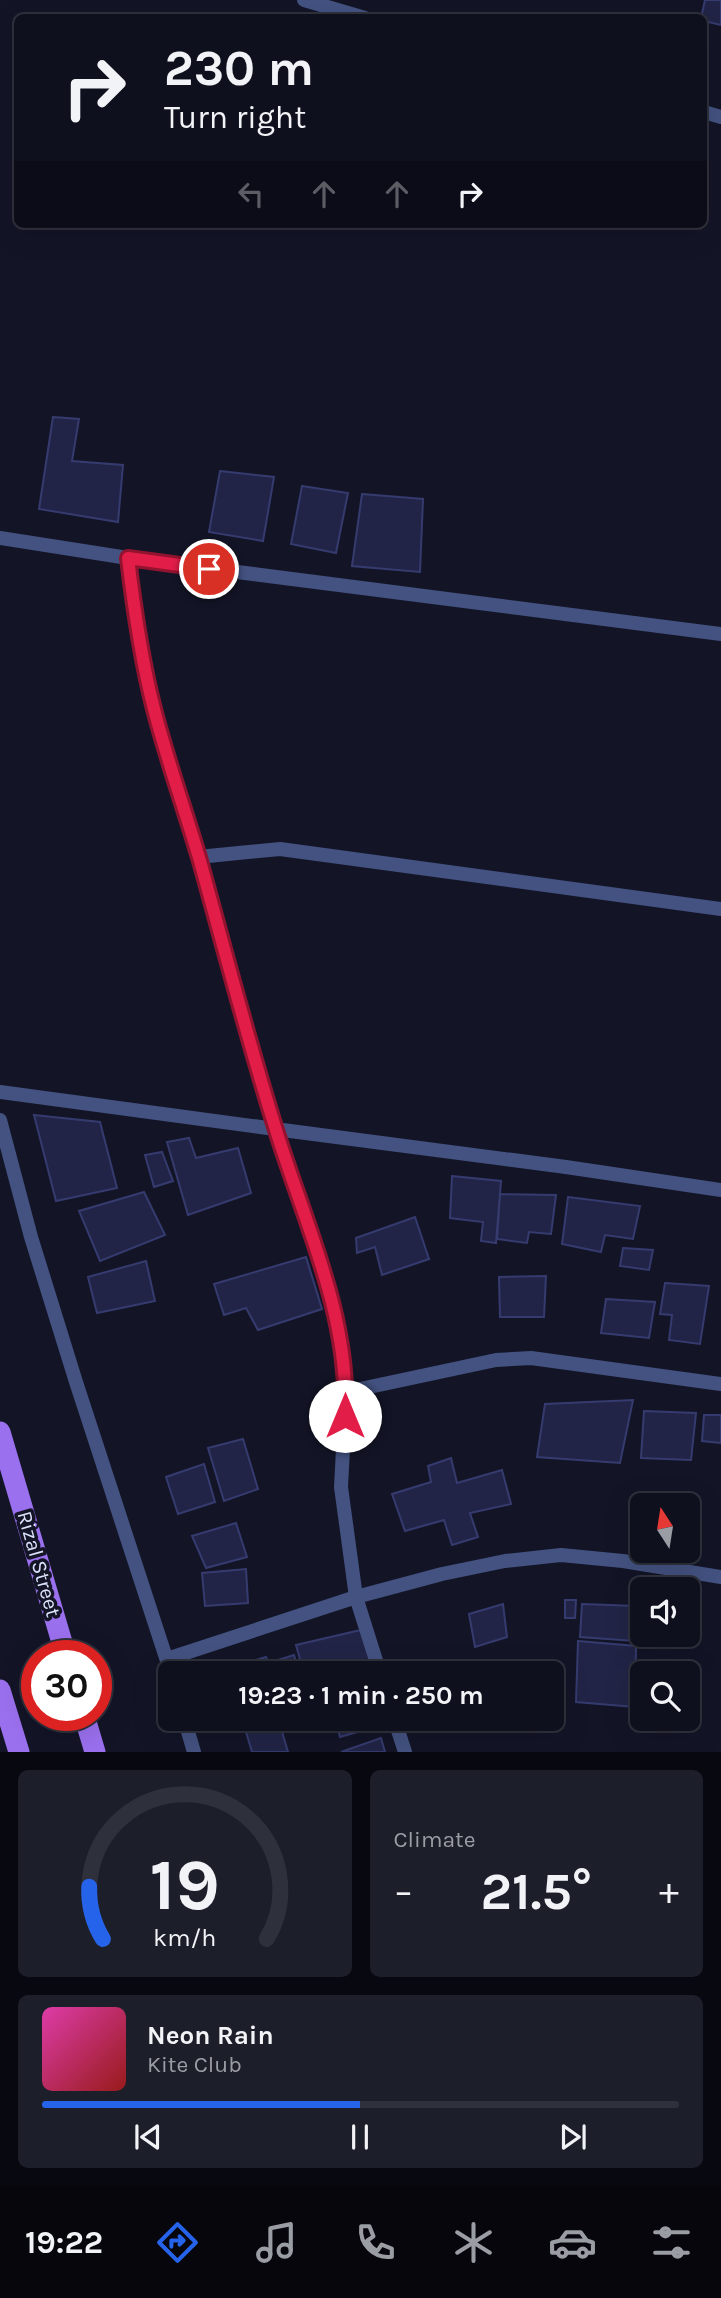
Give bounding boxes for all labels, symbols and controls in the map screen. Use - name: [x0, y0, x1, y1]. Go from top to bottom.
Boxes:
- text: 230 m: [164, 40, 314, 97]
- icon: right: [49, 42, 140, 133]
- text: Turn right: [164, 99, 306, 136]
- icon: left: [232, 175, 270, 213]
- icon: ahead: [305, 175, 343, 213]
- icon: ahead: [378, 175, 416, 213]
- icon: right: [451, 175, 489, 213]
- pin: [179, 539, 239, 599]
- icon: arrive: [190, 550, 228, 588]
- position arrow: [308, 1379, 382, 1453]
- north arrow: [630, 1493, 700, 1563]
- map controls: [630, 1493, 700, 1731]
- street label: Rizal Street: [12, 1508, 66, 1620]
- button: sound: [630, 1577, 700, 1647]
- speed limit sign: 30: [21, 1640, 112, 1731]
- button: search: [630, 1661, 700, 1731]
- text: 19:23 · 1 min · 250 m: [238, 1680, 484, 1711]
- text: Climate: [394, 1826, 476, 1853]
- text: 19: [150, 1843, 220, 1928]
- text: 21.5°: [480, 1861, 592, 1922]
- text: −: [394, 1869, 413, 1914]
- text: +: [659, 1869, 679, 1914]
- text: km/h: [153, 1923, 216, 1952]
- text: Neon Rain: [147, 2020, 274, 2051]
- text: Kite Club: [147, 2051, 242, 2078]
- icon: previous: [129, 2118, 167, 2156]
- icon: pause: [341, 2118, 379, 2156]
- icon: next: [554, 2118, 592, 2156]
- icon: directions: [153, 2218, 202, 2267]
- icon: music: [252, 2218, 301, 2267]
- icon: phone: [351, 2218, 400, 2267]
- icon: climate: [449, 2218, 498, 2267]
- icon: car: [548, 2218, 597, 2267]
- icon: filters: [647, 2218, 696, 2267]
- text: 19:22: [25, 2224, 103, 2261]

